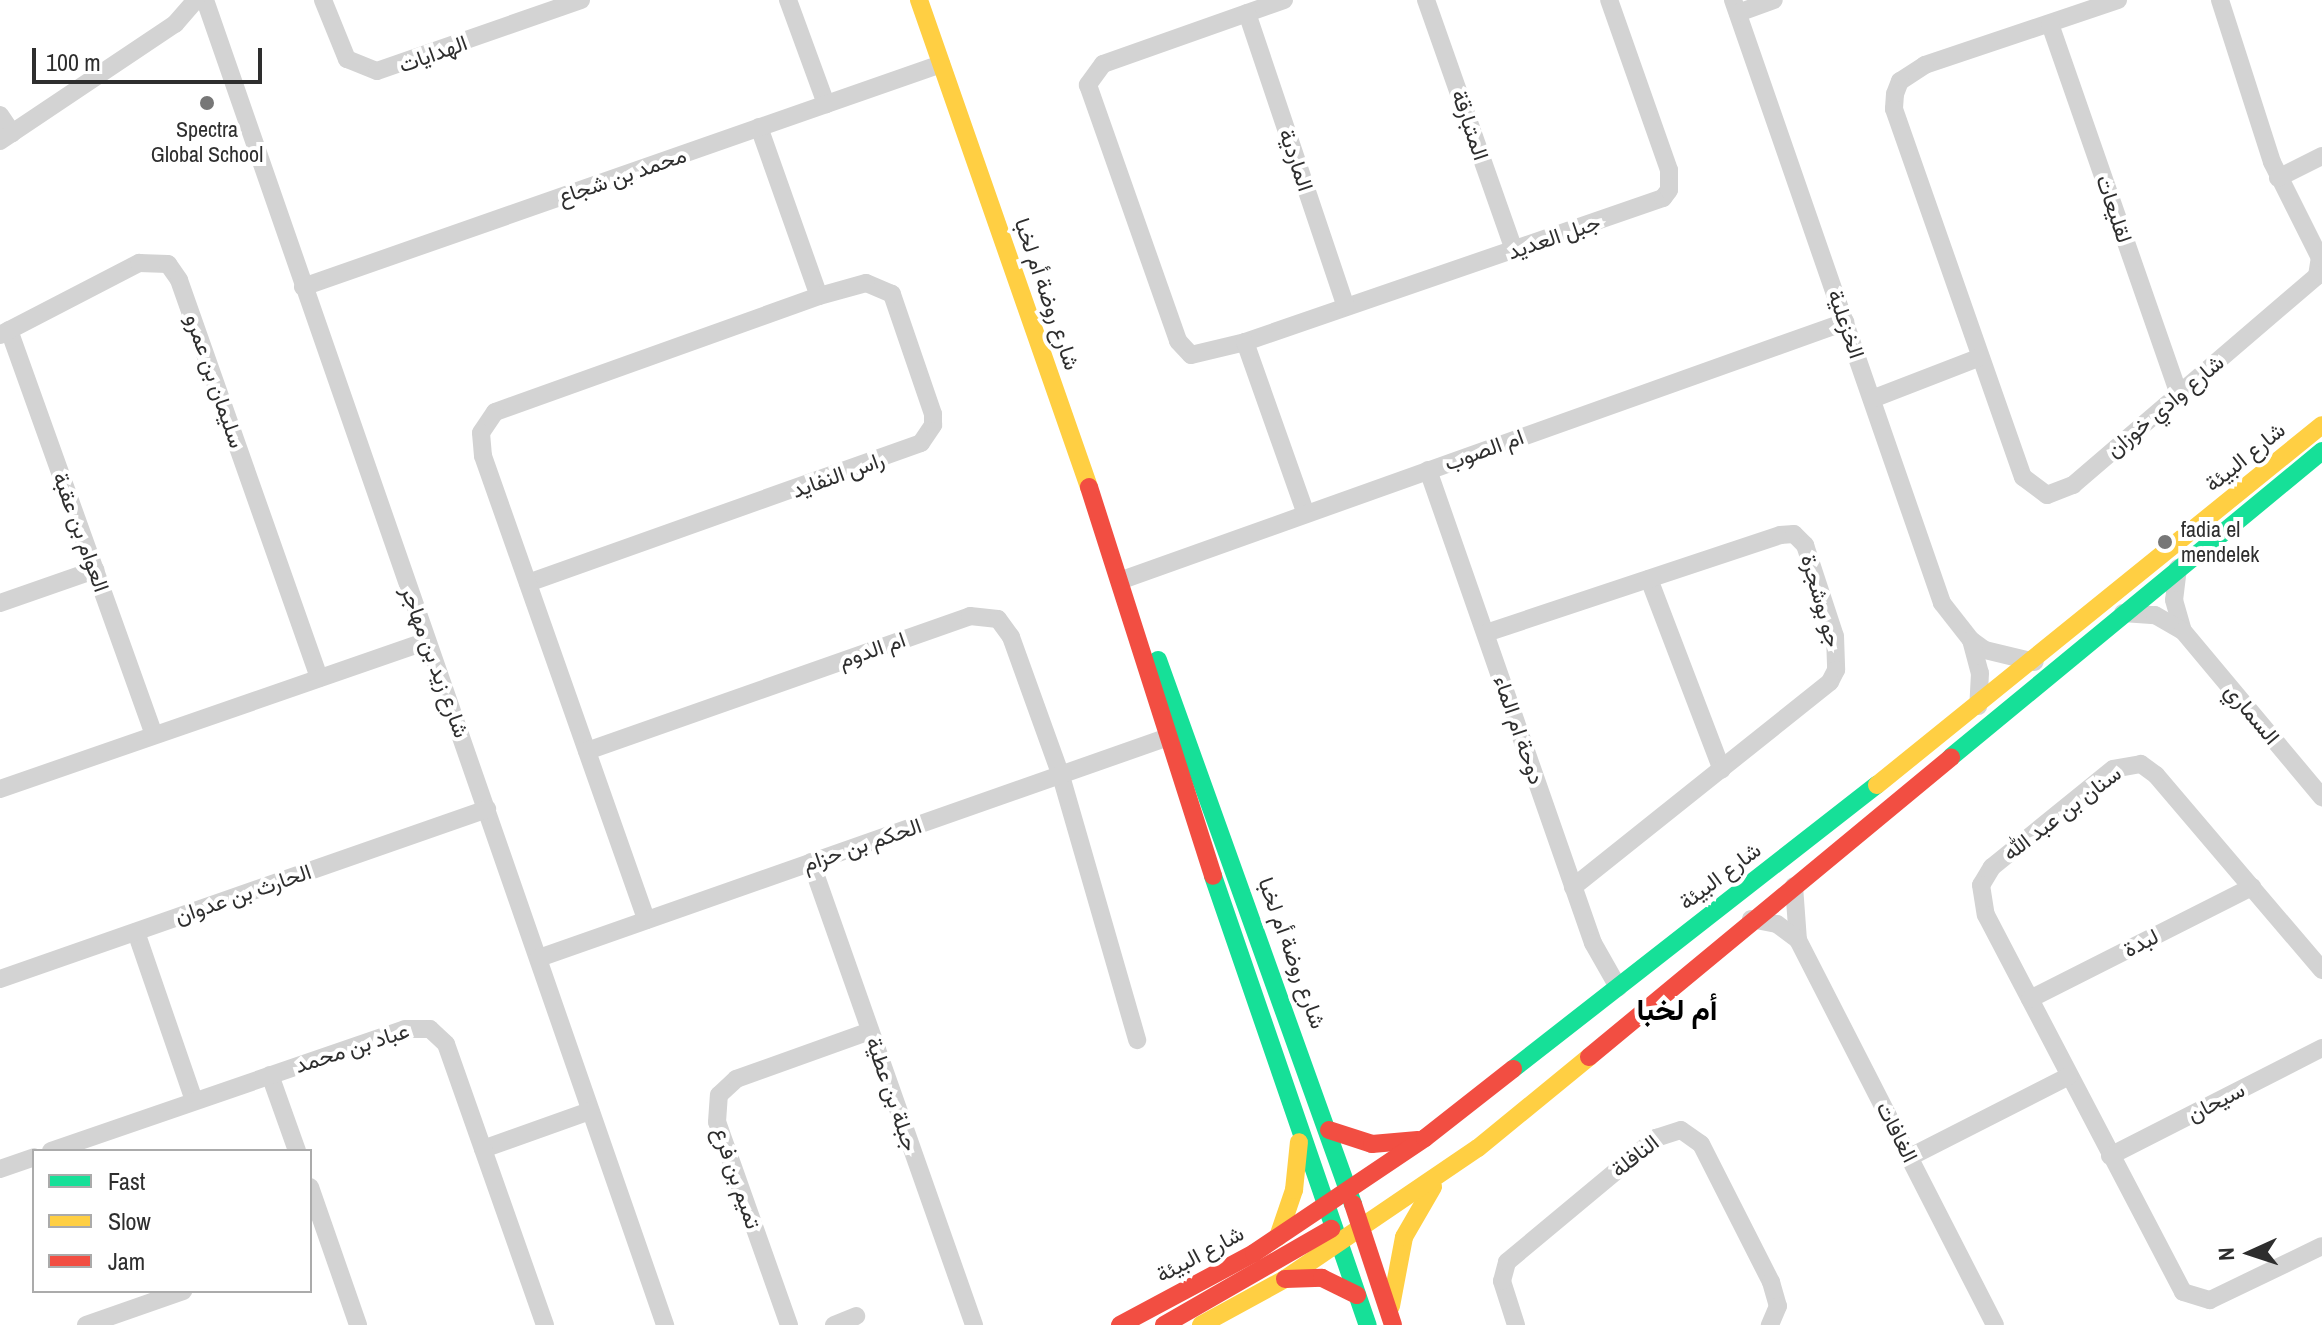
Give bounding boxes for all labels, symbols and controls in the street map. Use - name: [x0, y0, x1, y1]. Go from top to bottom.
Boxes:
- street label: الهدايات: [395, 29, 471, 79]
- scale bar: [36, 32, 266, 82]
- text: 100 m: [46, 46, 101, 78]
- street label: المتبارقة: [1446, 86, 1494, 164]
- marker: Spectra Global School: [198, 94, 216, 112]
- place label: Spectra Global School: [151, 116, 263, 168]
- street label: الماردية: [1273, 125, 1319, 195]
- street label: محمد بن شجاع: [554, 142, 690, 210]
- street label: لقليعات: [2090, 172, 2138, 246]
- street label: جبل العديد: [1504, 209, 1604, 265]
- street label: شارع روضة أم لخبا: [1009, 215, 1085, 373]
- street label: الخزعلية: [1822, 286, 1870, 362]
- street label: سليمان بن عمرو: [180, 311, 250, 451]
- street label: شارع وادي خوزان: [2101, 349, 2229, 463]
- street label: شارع البيئة: [2200, 417, 2290, 497]
- street label: ام الصوب: [1441, 423, 1527, 477]
- street label: راس النفايد: [788, 446, 888, 504]
- street label: العوام بن عقبة: [47, 468, 115, 596]
- place label: fadia el mendelek: [2181, 516, 2259, 568]
- marker: fadia el mendelek: [2156, 533, 2174, 551]
- street label: جو بوشجرة: [1795, 552, 1847, 650]
- street label: شارع زيد بن مهاجر: [395, 583, 475, 741]
- street label: ام الدوم: [835, 626, 909, 674]
- street label: دوحة ام الماء: [1488, 672, 1550, 788]
- street label: السماري: [2219, 678, 2285, 750]
- street label: سنان بن عبد الله: [1998, 760, 2126, 866]
- street label: الحكم بن حزام: [799, 812, 925, 878]
- street label: شارع البيئة: [1674, 837, 1766, 915]
- street label: الحارث بن عدوان: [171, 858, 315, 930]
- street label: شارع روضة أم لخبا: [1252, 874, 1332, 1032]
- street label: لبدة: [2119, 923, 2163, 963]
- district label: أم لخبا: [1636, 991, 1718, 1027]
- street label: عباد بن محمد: [291, 1017, 413, 1079]
- street label: جبلة بن عطية: [860, 1034, 924, 1154]
- street label: سيحان: [2183, 1076, 2249, 1128]
- street label: الغافات: [1871, 1097, 1923, 1167]
- street label: تميم بن فرع: [707, 1124, 767, 1232]
- street label: النافلة: [1606, 1129, 1664, 1183]
- legend: [32, 1149, 312, 1293]
- text: Fast: [108, 1165, 145, 1197]
- text: Slow: [108, 1205, 151, 1237]
- north arrow: [2210, 1213, 2290, 1293]
- street label: شارع البيئة: [1152, 1220, 1248, 1288]
- text: Jam: [108, 1245, 145, 1277]
- text: N: [2211, 1247, 2241, 1262]

